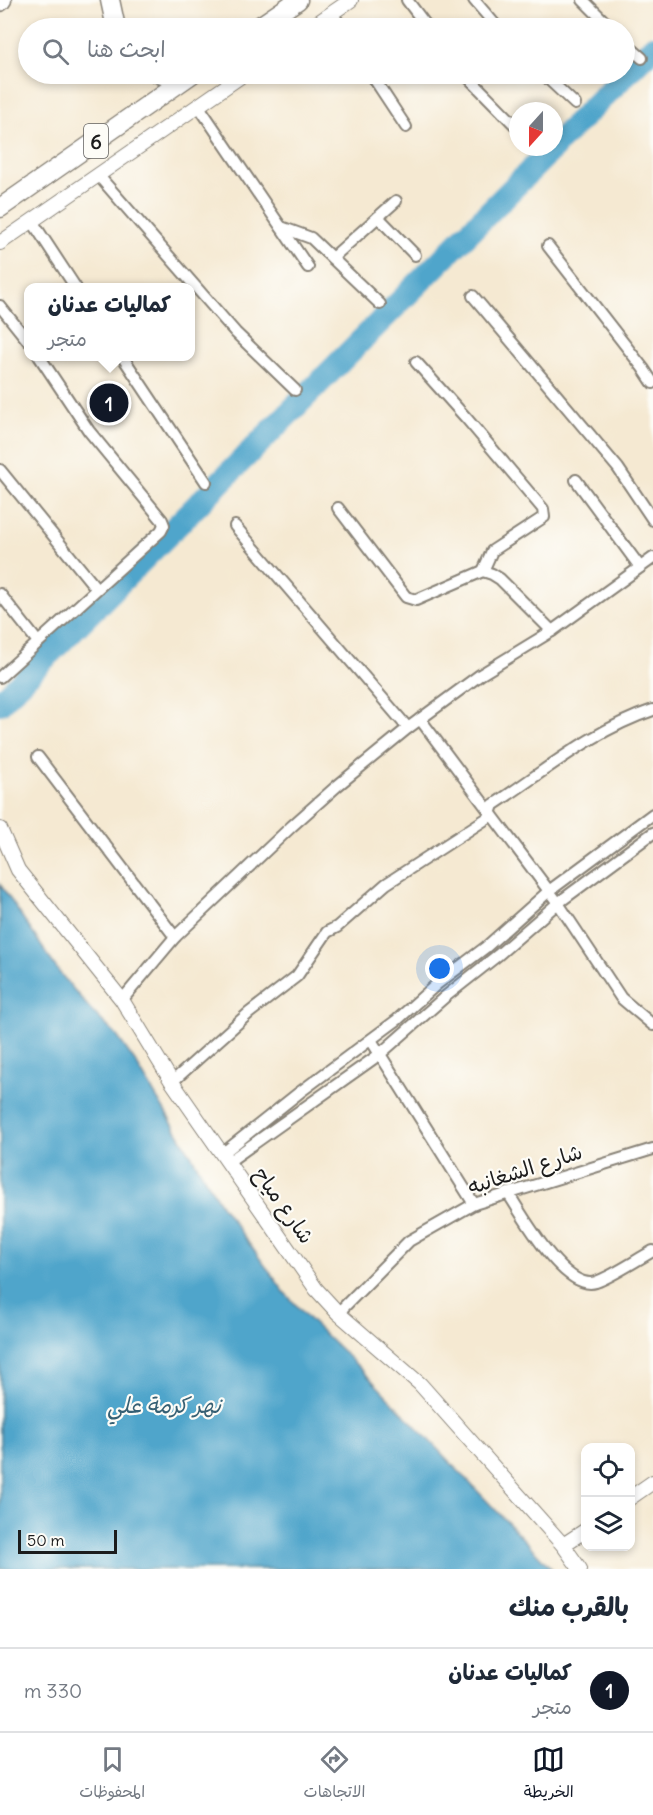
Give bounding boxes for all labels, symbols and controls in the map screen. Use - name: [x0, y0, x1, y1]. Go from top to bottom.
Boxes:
- search box: [18, 18, 635, 84]
- icon: search: [39, 35, 72, 68]
- text: ابحث هنا: [87, 35, 166, 63]
- north arrow: [509, 102, 563, 156]
- road number: 6: [84, 124, 108, 158]
- popup: [24, 283, 195, 361]
- text: كماليات عدنان: [48, 290, 171, 318]
- text: متجر: [48, 326, 87, 351]
- pin: 1: [90, 380, 128, 426]
- your location: [425, 954, 454, 983]
- street label: شارع الشغانبه: [464, 1138, 586, 1202]
- street label: شارع مياح: [246, 1161, 320, 1250]
- water label: نهر كرمة علي: [107, 1391, 224, 1425]
- map controls: [581, 1443, 635, 1551]
- button: locate: [581, 1443, 635, 1497]
- button: layers: [581, 1497, 635, 1551]
- scale bar: [18, 1527, 117, 1554]
- text: 50 m: [27, 1530, 65, 1550]
- text: بالقرب منك: [509, 1590, 629, 1623]
- text: كماليات عدنان: [448, 1658, 572, 1686]
- text: 330 m: [24, 1678, 82, 1703]
- text: 1: [606, 1678, 613, 1703]
- text: متجر: [533, 1694, 572, 1719]
- tab: المحفوظات: [79, 1743, 145, 1806]
- tab: الاتجاهات: [304, 1743, 365, 1806]
- tab: الخريطة: [524, 1743, 574, 1806]

